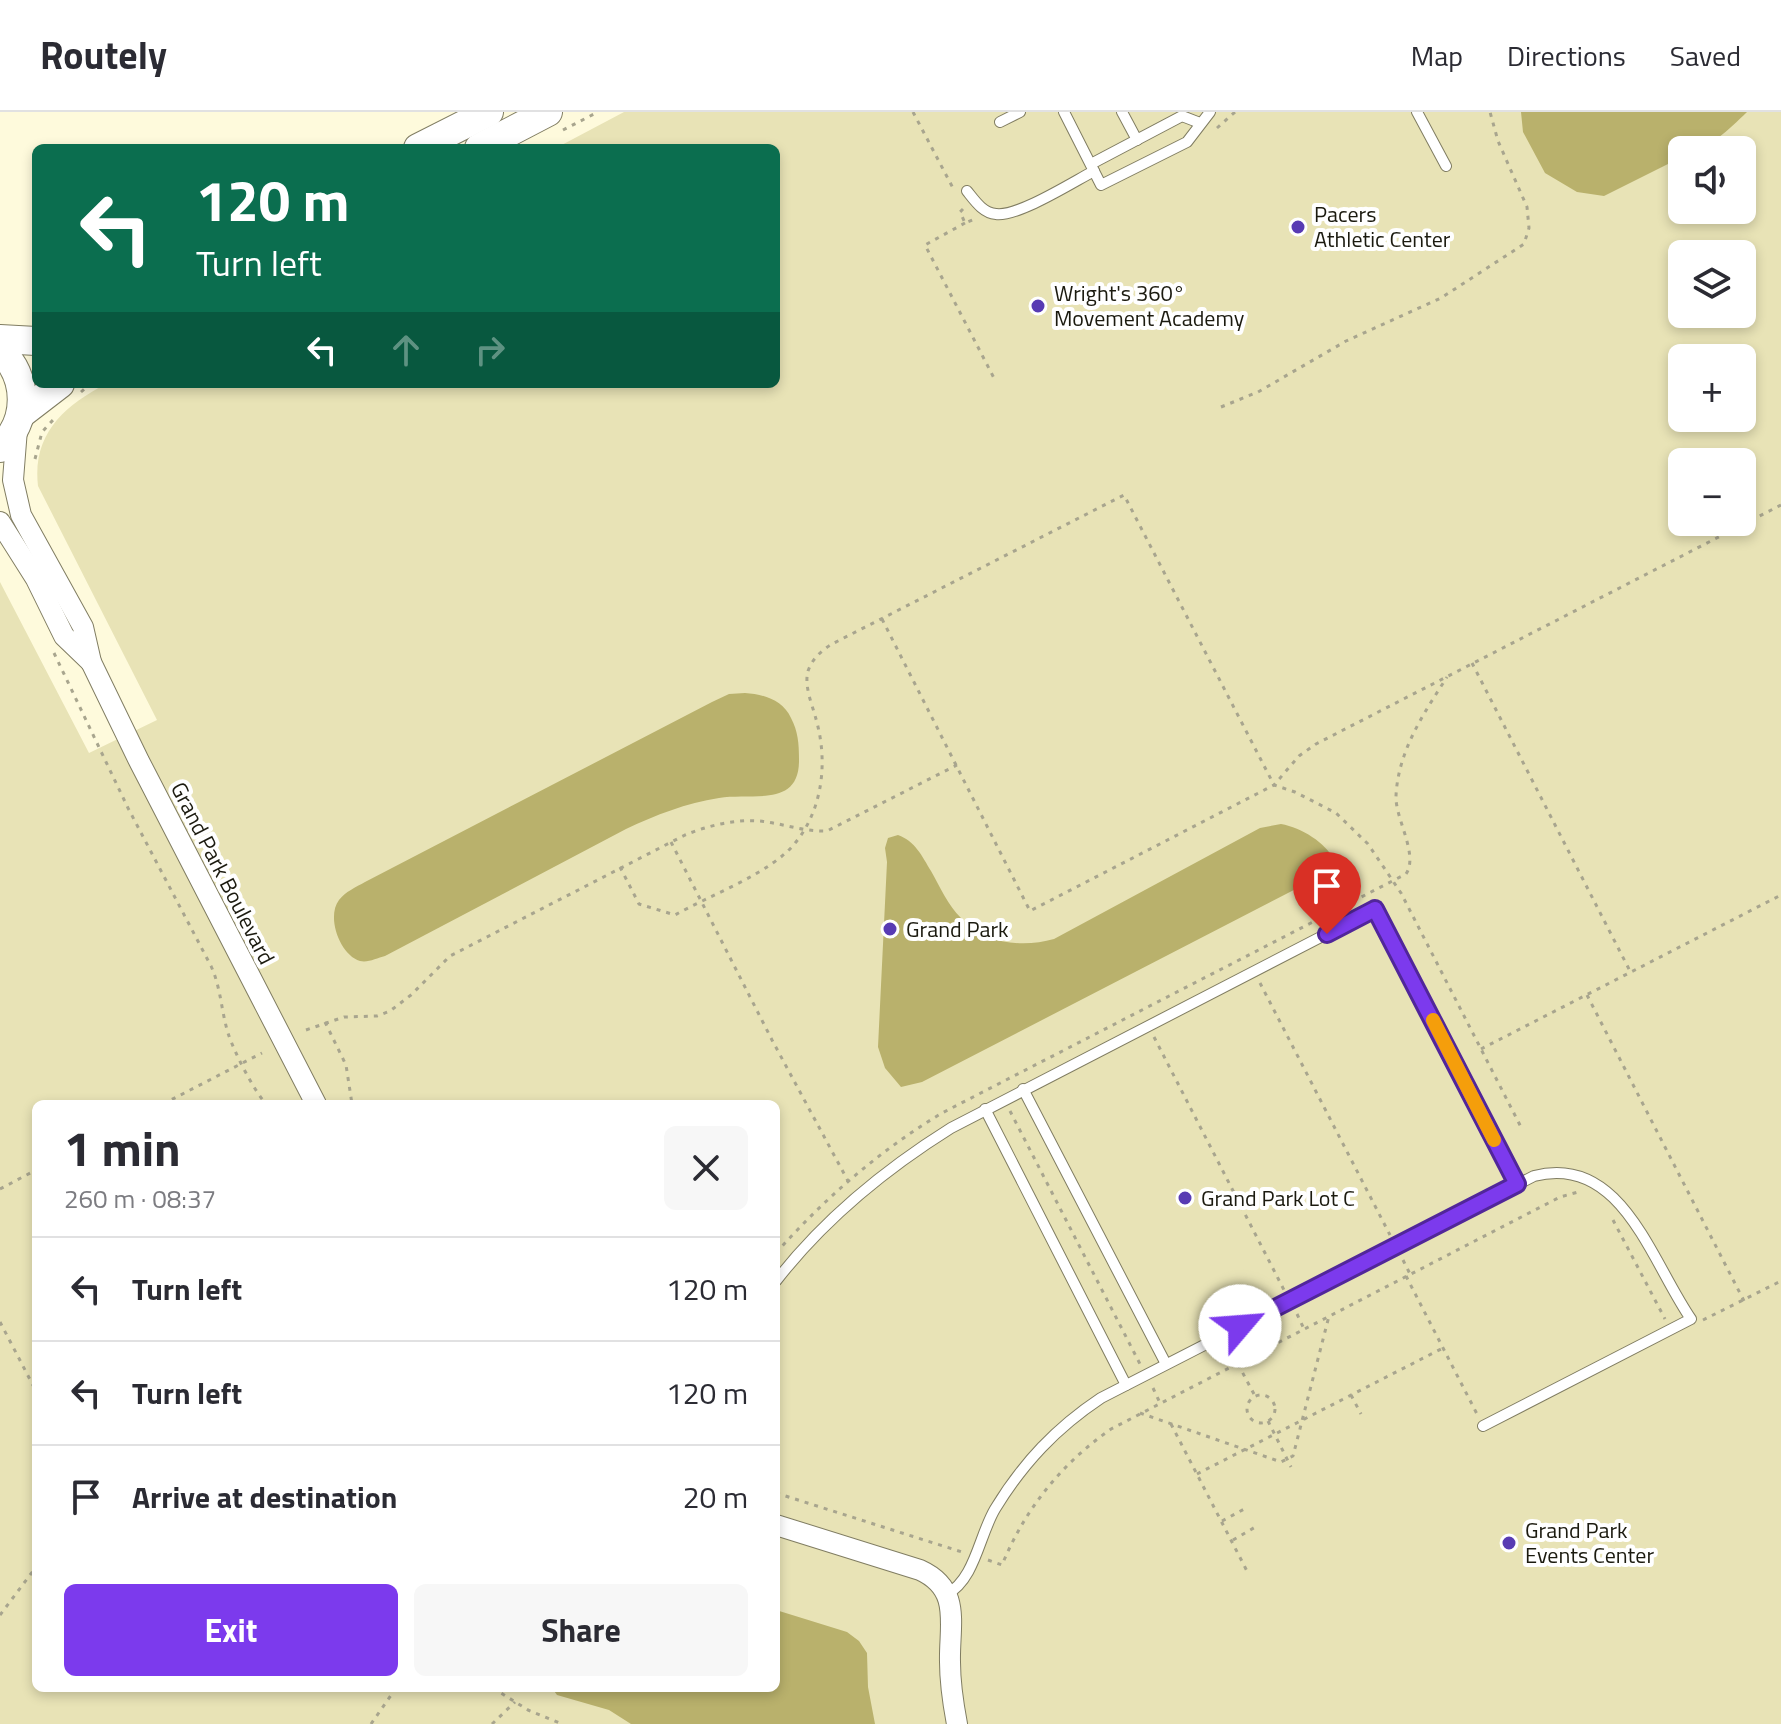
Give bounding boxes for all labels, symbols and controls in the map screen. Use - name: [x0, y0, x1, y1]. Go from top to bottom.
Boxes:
- text: Routely: [40, 26, 167, 84]
- text: Map: [1411, 34, 1463, 77]
- text: Directions: [1507, 34, 1626, 77]
- text: Saved: [1670, 34, 1741, 77]
- map controls: [1668, 136, 1756, 536]
- button: sound: [1668, 136, 1756, 224]
- text: 120 m: [196, 158, 349, 243]
- icon: left: [64, 176, 168, 280]
- place label: Pacers Athletic Center: [1314, 197, 1451, 256]
- marker: Pacers Athletic Center: [1289, 218, 1307, 236]
- text: Turn left: [196, 235, 322, 290]
- button: layers: [1668, 240, 1756, 328]
- place label: Wright's 360° Movement Academy: [1054, 276, 1245, 335]
- marker: Wright's 360° Movement Academy: [1029, 297, 1047, 315]
- icon: left: [300, 328, 344, 372]
- icon: ahead: [384, 328, 428, 372]
- icon: right: [468, 328, 512, 372]
- button: +: [1668, 344, 1756, 432]
- button: −: [1668, 448, 1756, 536]
- street label: Grand Park Boulevard: [162, 776, 284, 970]
- pin: [1293, 852, 1361, 934]
- icon: arrive: [1305, 864, 1349, 908]
- place label: Grand Park: [906, 912, 1009, 946]
- marker: Grand Park: [881, 920, 899, 938]
- text: 1 min: [64, 1112, 181, 1185]
- button: close: [664, 1126, 748, 1210]
- text: 260 m · 08:37: [64, 1179, 216, 1218]
- place label: Grand Park Lot C: [1201, 1181, 1355, 1215]
- marker: Grand Park Lot C: [1176, 1189, 1194, 1207]
- text: Turn left: [132, 1266, 242, 1312]
- text: 120 m: [666, 1266, 748, 1312]
- icon: left: [64, 1267, 108, 1311]
- position arrow: [1198, 1284, 1282, 1368]
- text: Turn left: [132, 1370, 242, 1416]
- text: 120 m: [666, 1370, 748, 1416]
- icon: left: [64, 1371, 108, 1415]
- text: Arrive at destination: [132, 1474, 397, 1520]
- text: 20 m: [683, 1474, 748, 1520]
- icon: arrive: [64, 1475, 108, 1519]
- place label: Grand Park Events Center: [1525, 1513, 1654, 1572]
- marker: Grand Park Events Center: [1500, 1534, 1518, 1552]
- button: Exit: [64, 1584, 398, 1676]
- button: Share: [414, 1584, 748, 1676]

